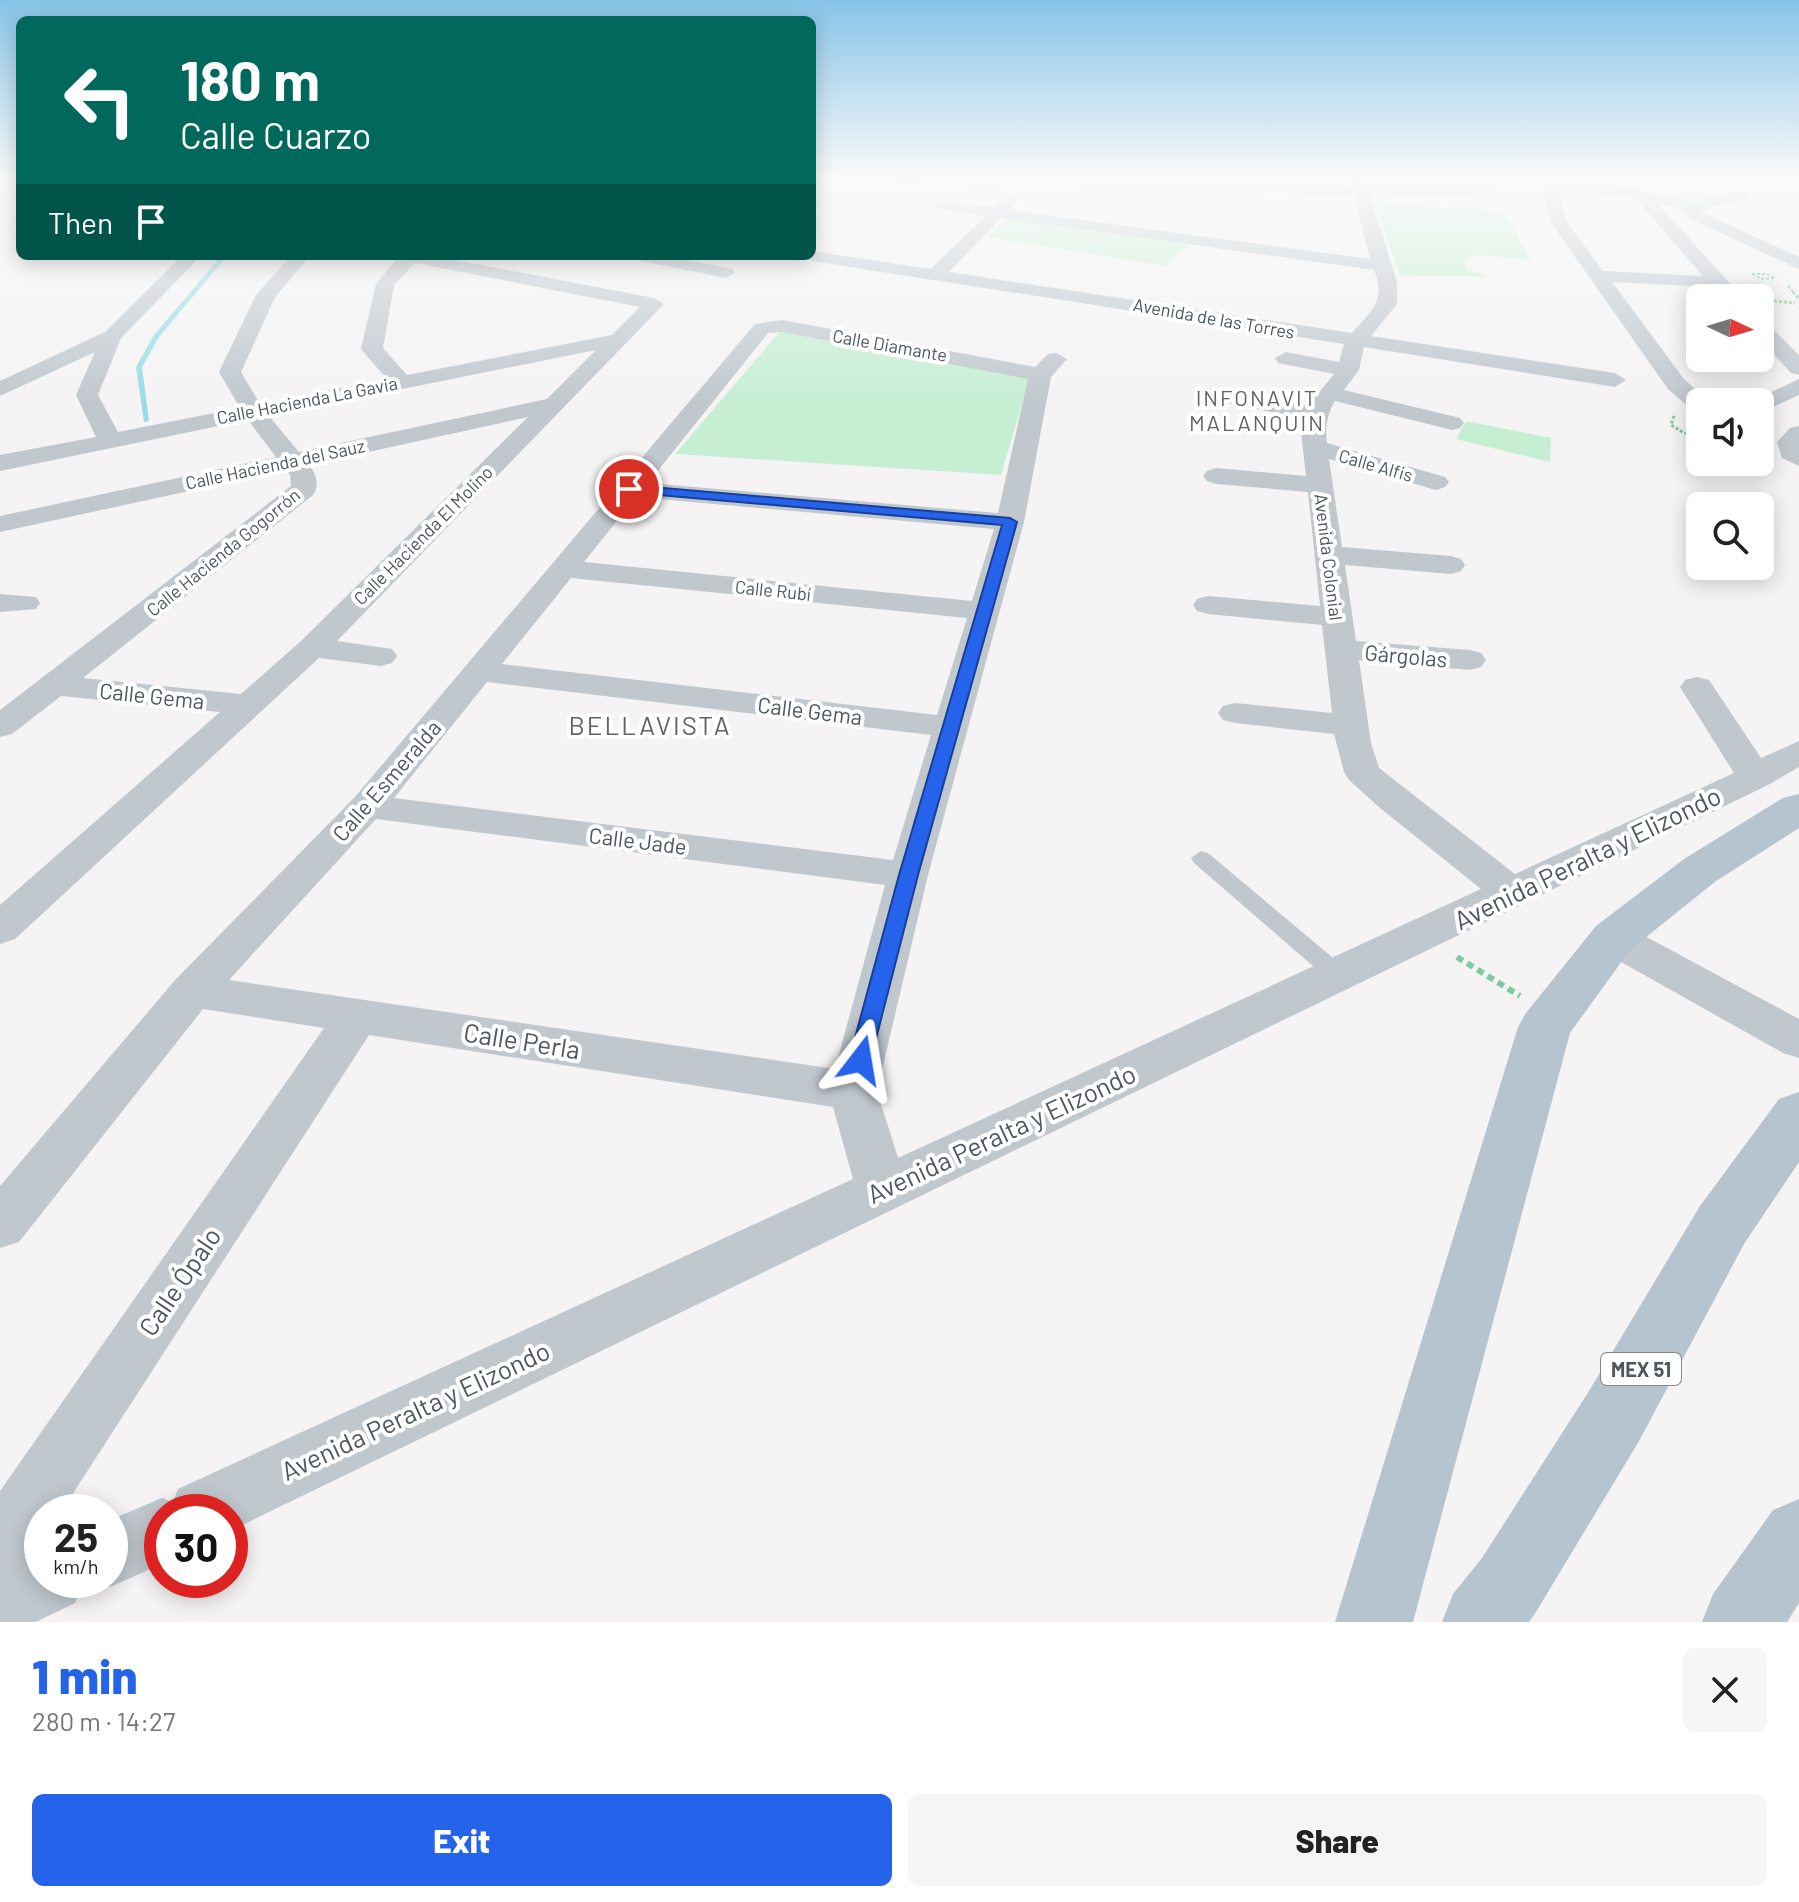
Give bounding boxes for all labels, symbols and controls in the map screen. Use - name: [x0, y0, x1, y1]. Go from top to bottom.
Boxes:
- text: 180 m: [180, 45, 320, 112]
- icon: left: [48, 48, 152, 152]
- text: Calle Cuarzo: [180, 113, 371, 156]
- icon: arrive: [129, 200, 173, 244]
- text: Then: [48, 204, 113, 240]
- north arrow: [1686, 284, 1774, 372]
- map controls: [1686, 284, 1774, 580]
- street label: Avenida de las Torres: [1131, 293, 1297, 343]
- street label: Calle Diamante: [831, 324, 949, 366]
- street label: Calle Hacienda La Gavia: [215, 372, 399, 428]
- district label: INFONAVIT MALANQUIN: [1189, 384, 1325, 435]
- button: sound: [1686, 388, 1774, 476]
- street label: Calle Hacienda del Sauz: [183, 434, 367, 494]
- street label: Calle Alfis: [1336, 444, 1416, 486]
- pin: [595, 455, 663, 523]
- street label: Calle Hacienda El Molino: [349, 461, 497, 609]
- icon: arrive: [607, 467, 651, 511]
- street label: Calle Hacienda Gogorrón: [142, 483, 304, 621]
- street label: Avenida Colonial: [1310, 492, 1348, 622]
- button: search: [1686, 492, 1774, 580]
- street label: Calle Rubí: [734, 575, 812, 605]
- street label: Gárgolas: [1364, 638, 1448, 672]
- street label: Calle Gema: [98, 677, 206, 713]
- street label: Calle Gema: [756, 691, 864, 729]
- district label: BELLAVISTA: [568, 709, 732, 740]
- street label: Calle Esmeralda: [326, 714, 446, 846]
- street label: Avenida Peralta y Elizondo: [1449, 779, 1725, 935]
- street label: Calle Jade: [588, 821, 688, 859]
- street label: Calle Perla: [462, 1016, 582, 1064]
- position arrow: [819, 1018, 903, 1102]
- street label: Avenida Peralta y Elizondo: [862, 1057, 1140, 1209]
- street label: Calle Ópalo: [132, 1221, 226, 1341]
- street label: Avenida Peralta y Elizondo: [276, 1334, 554, 1486]
- road number: MEX 51: [1601, 1353, 1681, 1385]
- speed limit sign: 30: [144, 1494, 248, 1598]
- text: 25: [54, 1512, 98, 1560]
- text: km/h: [53, 1554, 99, 1578]
- text: 1 min: [32, 1646, 138, 1704]
- button: close: [1683, 1648, 1767, 1732]
- text: 280 m · 14:27: [32, 1705, 175, 1736]
- button: Exit: [32, 1794, 892, 1886]
- button: Share: [908, 1794, 1767, 1886]

